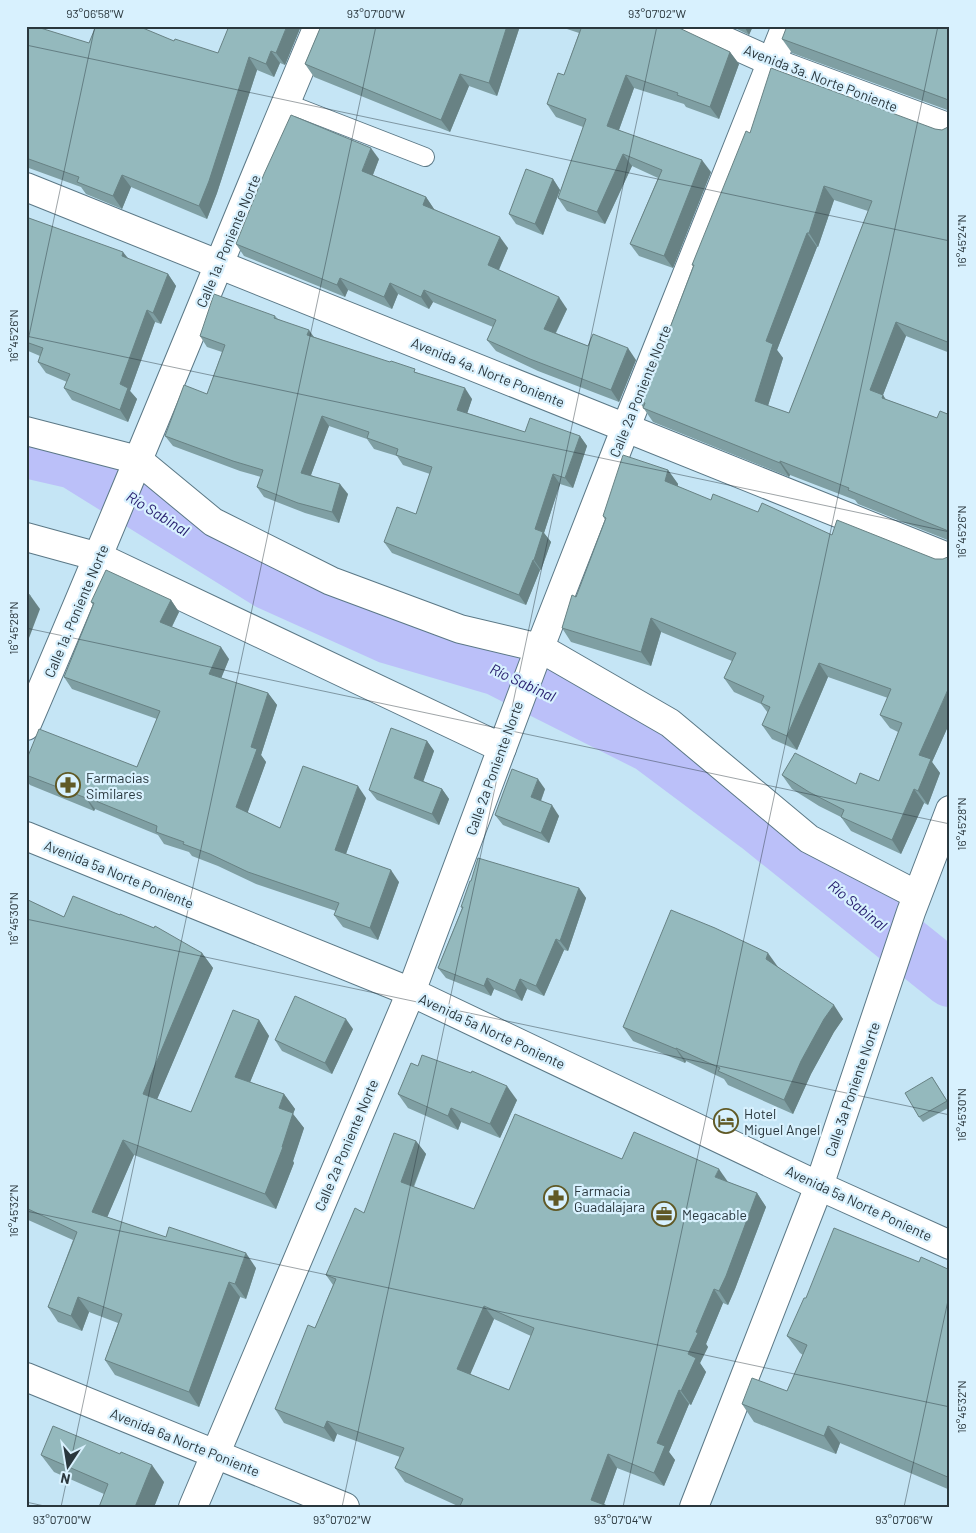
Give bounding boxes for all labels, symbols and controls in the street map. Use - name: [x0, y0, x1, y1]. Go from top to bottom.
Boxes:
- text: 93°06'58"W: [66, 6, 124, 20]
- text: 93°07'00"W: [347, 6, 406, 20]
- text: 93°07'02"W: [628, 6, 686, 20]
- street label: Avenida 3a. Norte Poniente: [742, 41, 900, 115]
- street label: Calle 1a. Poniente Norte: [192, 172, 264, 310]
- text: 16°45'24"N: [954, 214, 968, 268]
- text: 16°45'26"N: [6, 309, 20, 363]
- street label: Calle 2a Poniente Norte: [606, 322, 674, 460]
- street label: Avenida 4a. Norte Poniente: [409, 333, 567, 411]
- water label: Río Sabinal: [124, 487, 193, 540]
- text: 16°45'26"N: [954, 505, 968, 559]
- street label: Calle 1a. Poniente Norte: [40, 542, 112, 680]
- text: 16°45'28"N: [6, 601, 20, 655]
- water label: Río Sabinal: [487, 659, 559, 705]
- street label: Calle 2a Poniente Norte: [462, 699, 526, 837]
- place label: Farmacias Similares: [86, 769, 149, 802]
- pharmacy icon: Farmacias Similares: [55, 772, 81, 798]
- text: 16°45'28"N: [954, 797, 968, 851]
- street label: Avenida 5a Norte Poniente: [42, 836, 196, 912]
- water label: Río Sabinal: [825, 876, 891, 934]
- text: 16°45'30"N: [6, 892, 20, 946]
- street label: Avenida 5a Norte Poniente: [416, 990, 568, 1072]
- street label: Calle 3a Poniente Norte: [821, 1020, 883, 1158]
- street label: Calle 2a Poniente Norte: [311, 1077, 381, 1213]
- text: 16°45'30"N: [954, 1088, 968, 1142]
- place label: Hotel Miguel Angel: [744, 1105, 820, 1138]
- hotel icon: Hotel Miguel Angel: [713, 1108, 739, 1134]
- street label: Avenida 5a Norte Poniente: [783, 1162, 935, 1244]
- place label: Farmacia Guadalajara: [574, 1182, 645, 1215]
- text: 16°45'32"N: [6, 1184, 20, 1238]
- pharmacy icon: Farmacia Guadalajara: [543, 1185, 569, 1211]
- office icon: Megacable: [651, 1201, 677, 1227]
- place label: Megacable: [682, 1206, 747, 1223]
- text: 16°45'32"N: [954, 1380, 968, 1434]
- street label: Avenida 6a Norte Poniente: [108, 1404, 262, 1480]
- north arrow: [42, 1440, 92, 1490]
- text: N: [59, 1470, 72, 1488]
- text: 93°07'00"W: [33, 1512, 92, 1526]
- text: 93°07'02"W: [313, 1512, 371, 1526]
- text: 93°07'04"W: [594, 1512, 652, 1526]
- text: 93°07'06"W: [875, 1512, 933, 1526]

